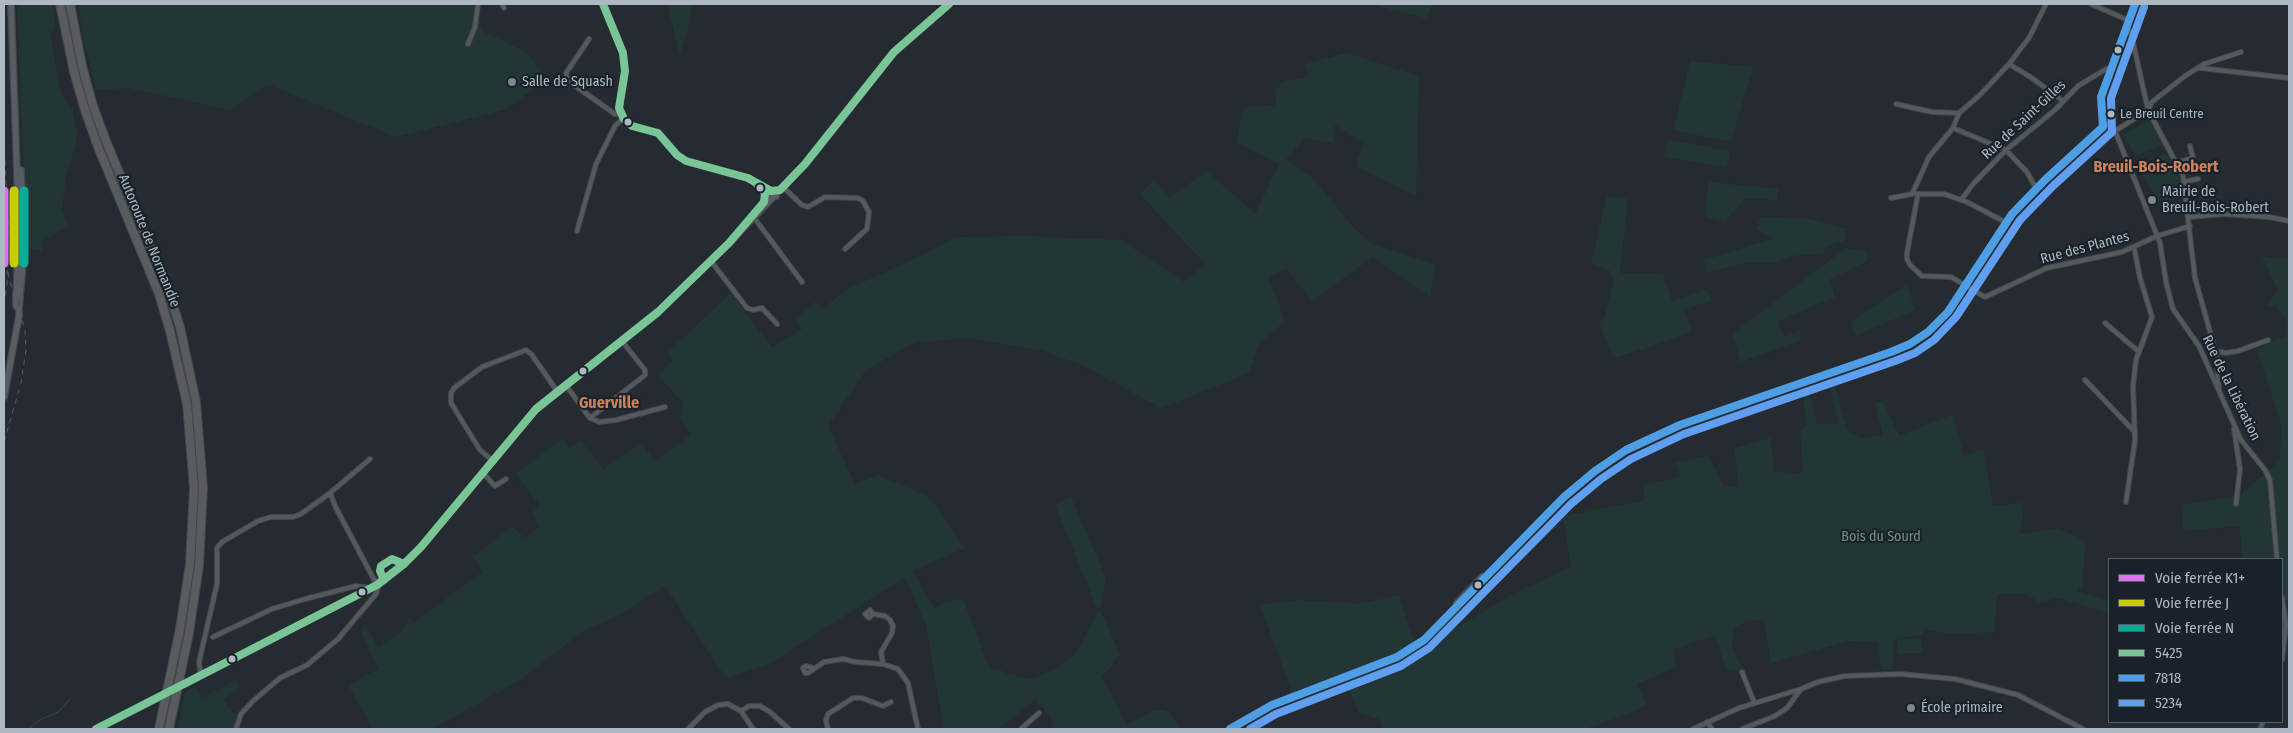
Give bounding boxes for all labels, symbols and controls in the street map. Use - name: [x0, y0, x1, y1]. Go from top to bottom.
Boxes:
- unlabelled marker: [2113, 45, 2123, 55]
- place label: Salle de Squash: [522, 74, 613, 90]
- marker: Salle de Squash: [506, 76, 518, 88]
- street label: Rue de Saint-Gilles: [1979, 77, 2069, 163]
- place label: Le Breuil Centre: [2120, 106, 2204, 122]
- marker: Le Breuil Centre: [2106, 109, 2116, 119]
- unlabelled marker: [623, 117, 633, 127]
- district label: Breuil-Bois-Robert: [2093, 158, 2219, 178]
- street label: Autoroute de Normandie: [115, 172, 183, 310]
- unlabelled marker: [755, 183, 765, 193]
- place label: Mairie de Breuil-Bois-Robert: [2162, 184, 2269, 216]
- marker: Mairie de Breuil-Bois-Robert: [2146, 194, 2158, 206]
- street label: Rue des Plantes: [2039, 228, 2131, 268]
- street label: Rue de la Libération: [2198, 333, 2264, 443]
- unlabelled marker: [578, 366, 588, 376]
- district label: Guerville: [579, 394, 639, 414]
- park label: Bois du Sourd: [1841, 529, 1921, 545]
- legend: [2108, 558, 2283, 723]
- text: Voie ferrée K1+: [2155, 569, 2245, 587]
- unlabelled marker: [1473, 580, 1483, 590]
- unlabelled marker: [357, 587, 367, 597]
- text: Voie ferrée J: [2155, 594, 2229, 612]
- text: Voie ferrée N: [2155, 619, 2234, 637]
- text: 5425: [2155, 644, 2182, 662]
- unlabelled marker: [227, 654, 237, 664]
- text: 7818: [2155, 669, 2181, 687]
- text: 5234: [2155, 694, 2182, 712]
- place label: École primaire: [1921, 700, 2003, 716]
- marker: École primaire: [1905, 702, 1917, 714]

